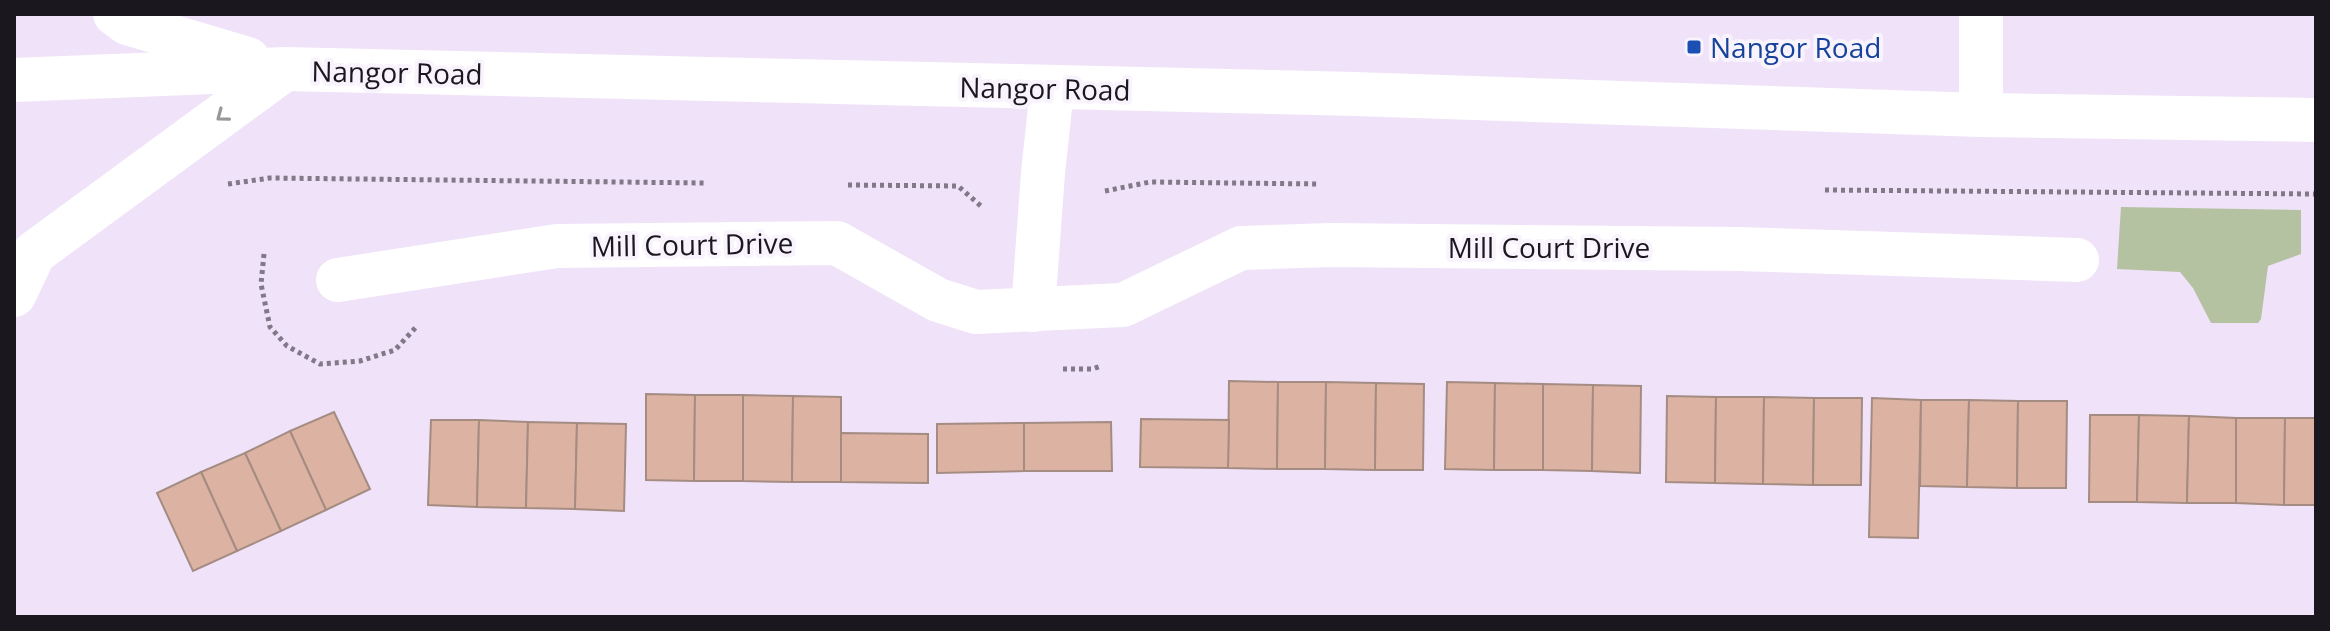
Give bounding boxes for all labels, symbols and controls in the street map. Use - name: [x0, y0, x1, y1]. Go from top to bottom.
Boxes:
- place label: Nangor Road: [1710, 28, 1881, 66]
- marker: Nangor Road: [1685, 38, 1703, 56]
- street label: Nangor Road: [311, 52, 483, 92]
- street label: Nangor Road: [959, 68, 1131, 108]
- one-way arrow: [217, 106, 231, 121]
- street label: Mill Court Drive: [590, 223, 794, 265]
- street label: Mill Court Drive: [1448, 228, 1650, 266]

